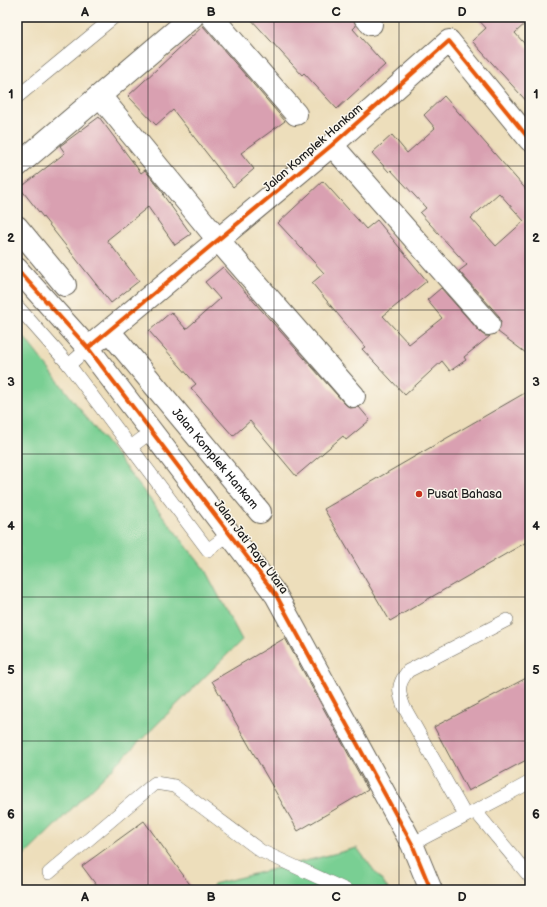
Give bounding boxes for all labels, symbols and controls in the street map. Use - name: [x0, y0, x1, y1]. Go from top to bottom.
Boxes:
- text: A: [80, 4, 89, 20]
- text: B: [206, 4, 216, 20]
- text: C: [331, 4, 341, 20]
- text: D: [457, 4, 467, 20]
- text: 1: [8, 86, 14, 102]
- text: 1: [533, 86, 539, 102]
- street label: Jalan Komplek Hankam: [260, 101, 366, 195]
- text: 2: [7, 230, 15, 246]
- text: 2: [532, 230, 540, 246]
- text: 3: [7, 374, 15, 390]
- text: 3: [532, 374, 540, 390]
- street label: Jalan Komplek Hankam: [169, 405, 262, 512]
- place label: Pusat Bahasa: [427, 487, 502, 502]
- marker: Pusat Bahasa: [414, 489, 424, 499]
- street label: Jalan Jati Raya Utara: [211, 497, 292, 597]
- text: 4: [7, 518, 15, 534]
- text: 4: [532, 518, 540, 534]
- text: 5: [7, 662, 15, 678]
- text: 5: [532, 662, 540, 678]
- text: 6: [7, 806, 15, 822]
- text: 6: [532, 806, 540, 822]
- text: A: [80, 889, 89, 905]
- text: B: [206, 889, 216, 905]
- text: C: [331, 889, 341, 905]
- text: D: [457, 889, 467, 905]

